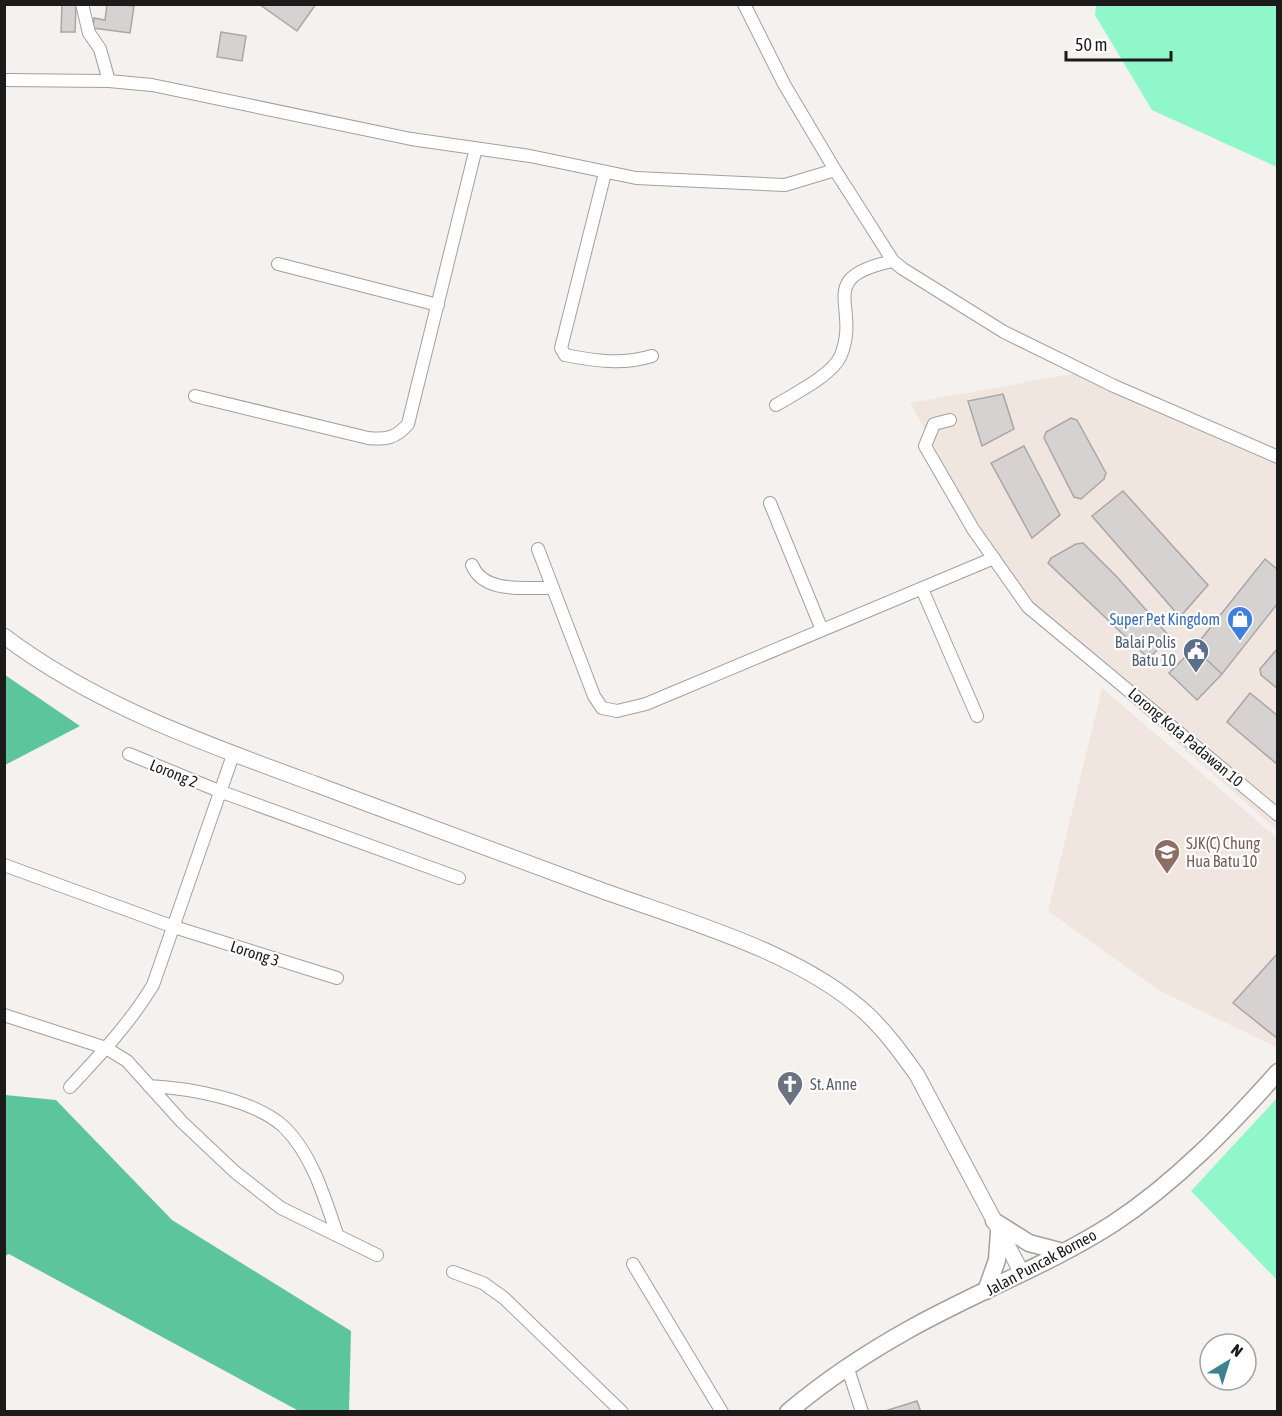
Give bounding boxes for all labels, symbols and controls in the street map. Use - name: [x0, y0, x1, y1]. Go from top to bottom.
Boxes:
- scale bar: [1066, 24, 1171, 62]
- text: 50 m: [1075, 34, 1107, 55]
- shop icon: Super Pet Kingdom: [1225, 604, 1255, 642]
- place label: Super Pet Kingdom: [1110, 610, 1220, 629]
- place label: Balai Polis Batu 10: [1115, 633, 1176, 669]
- public building icon: Balai Polis Batu 10: [1181, 636, 1211, 674]
- street label: Lorong Kota Padawan 10: [1124, 684, 1247, 791]
- street label: Lorong 2: [147, 755, 201, 792]
- place label: SJK(C) Chung Hua Batu 10: [1186, 834, 1260, 870]
- school or university icon: SJK(C) Chung Hua Batu 10: [1152, 837, 1182, 875]
- street label: Lorong 3: [228, 937, 282, 970]
- church icon: St. Anne: [775, 1069, 805, 1107]
- place label: St. Anne: [810, 1075, 857, 1093]
- street label: Jalan Puncak Borneo: [983, 1225, 1099, 1299]
- north arrow: [1198, 1332, 1258, 1392]
- text: N: [1228, 1340, 1247, 1360]

